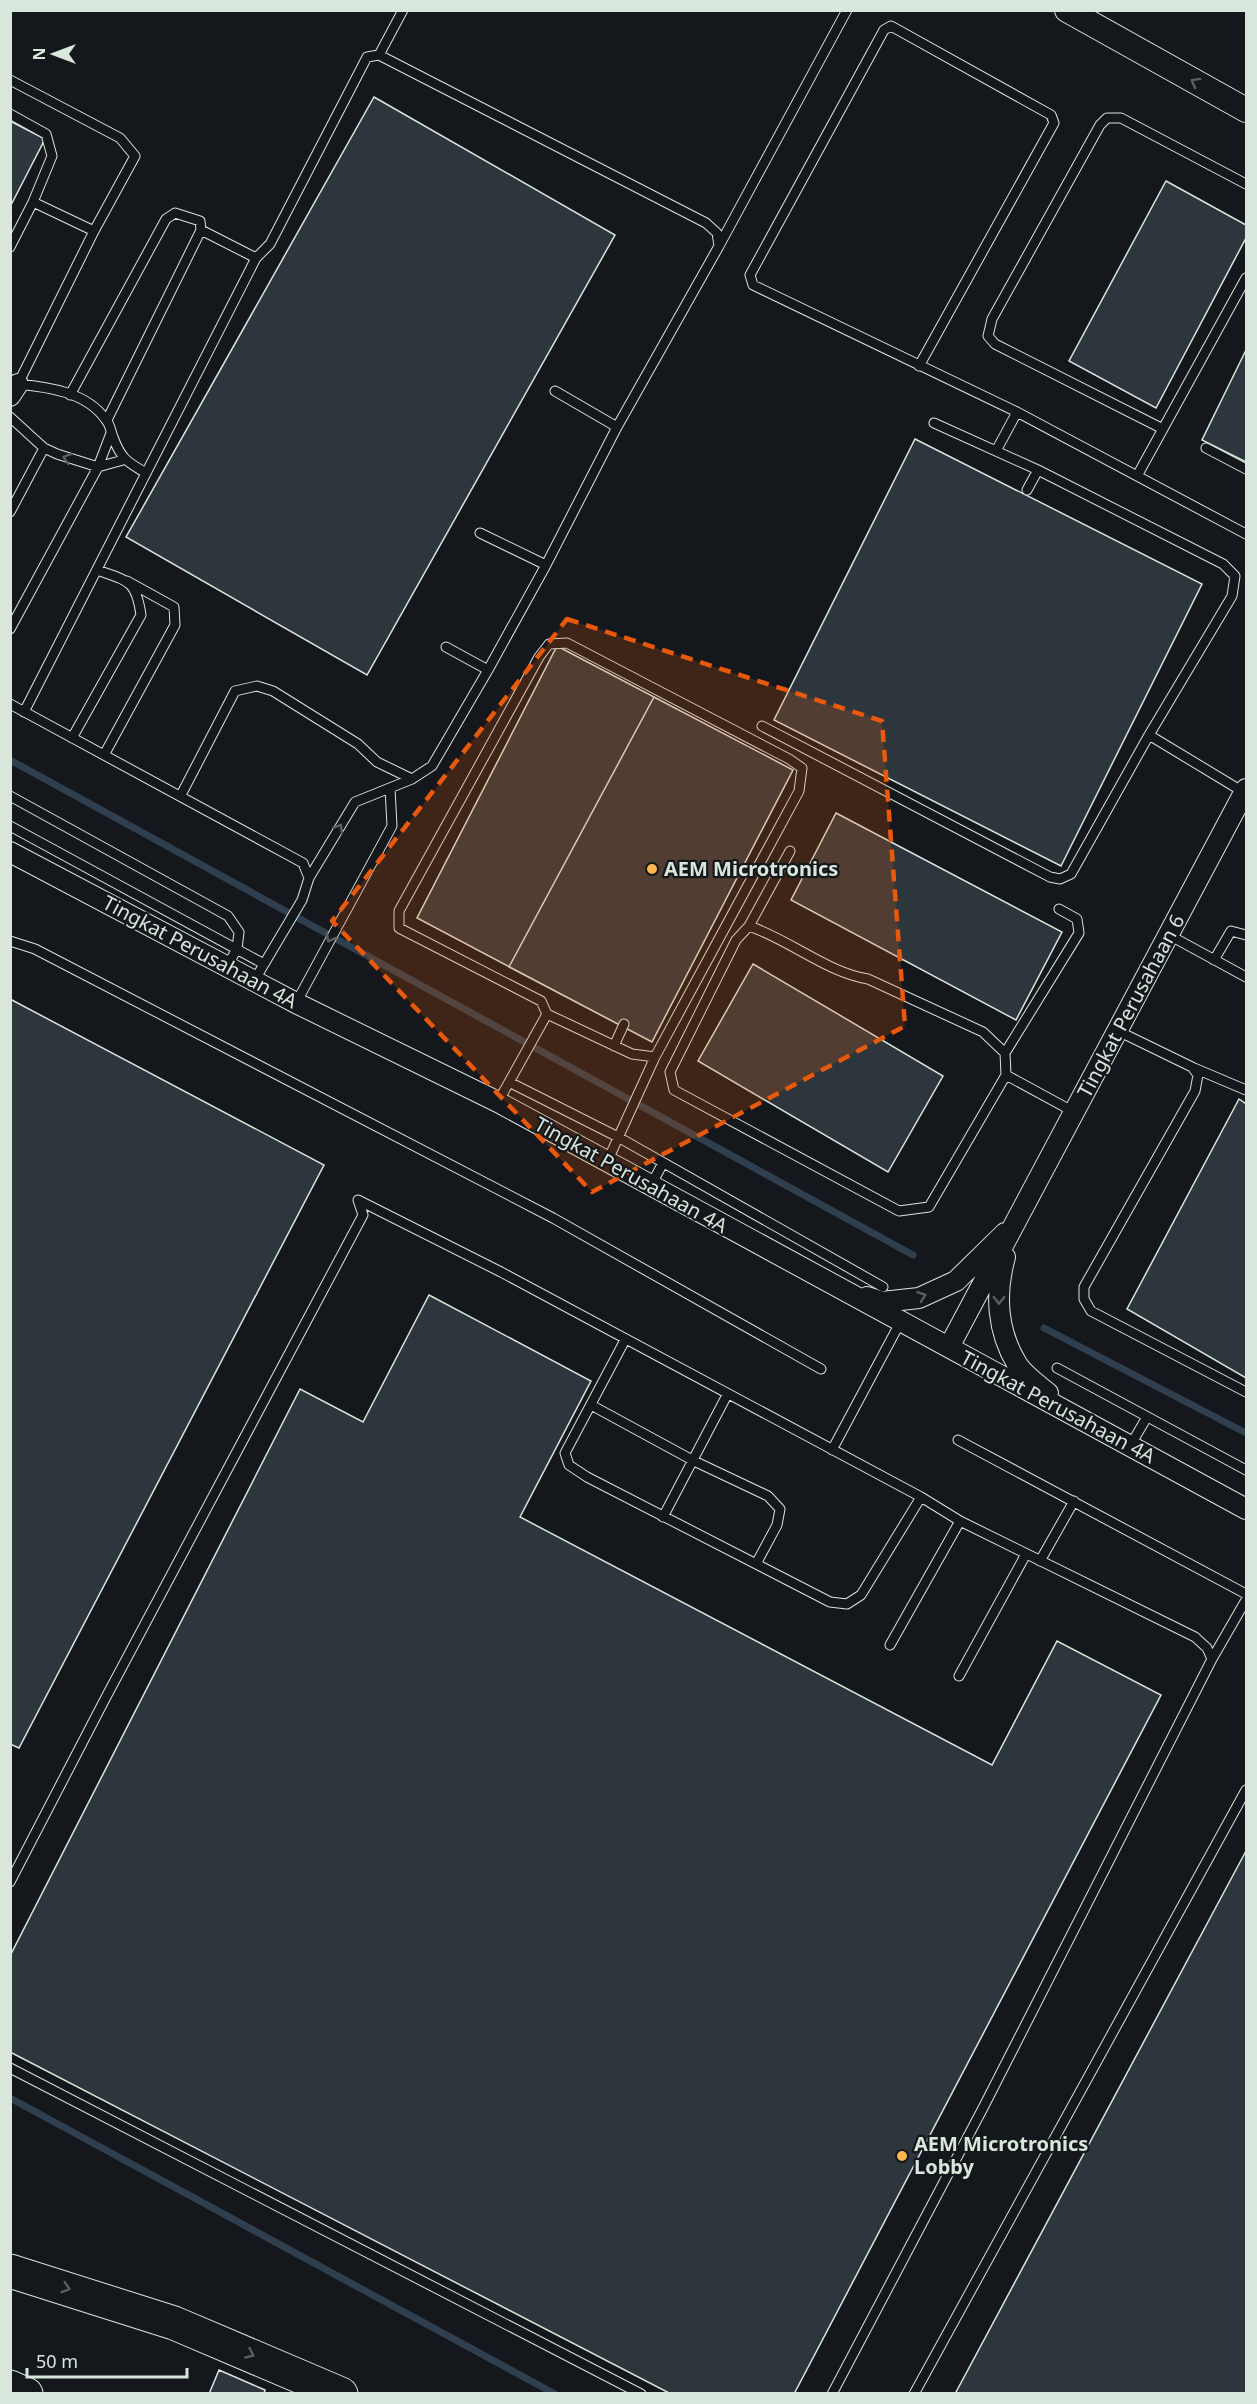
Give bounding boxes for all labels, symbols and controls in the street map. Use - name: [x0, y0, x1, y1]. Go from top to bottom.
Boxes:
- north arrow: [24, 24, 84, 84]
- text: N: [28, 47, 50, 61]
- one-way arrow: [1191, 78, 1201, 89]
- one-way arrow: [62, 452, 73, 465]
- one-way arrow: [332, 824, 344, 834]
- place label: AEM Microtronics: [664, 855, 838, 882]
- marker: AEM Microtronics: [645, 862, 659, 876]
- street label: Tingkat Perusahaan 4A: [98, 889, 302, 1014]
- street label: Tingkat Perusahaan 6: [1071, 909, 1190, 1102]
- one-way arrow: [326, 932, 337, 943]
- street label: Tingkat Perusahaan 4A: [530, 1110, 733, 1239]
- one-way arrow: [916, 1290, 927, 1303]
- one-way arrow: [993, 1296, 1005, 1305]
- street label: Tingkat Perusahaan 4A: [956, 1344, 1160, 1469]
- place label: AEM Microtronics Lobby: [914, 2130, 1088, 2180]
- marker: AEM Microtronics Lobby: [895, 2149, 909, 2163]
- one-way arrow: [60, 2281, 71, 2293]
- scale bar: [27, 2341, 188, 2379]
- one-way arrow: [243, 2347, 254, 2359]
- text: 50 m: [36, 2349, 78, 2373]

